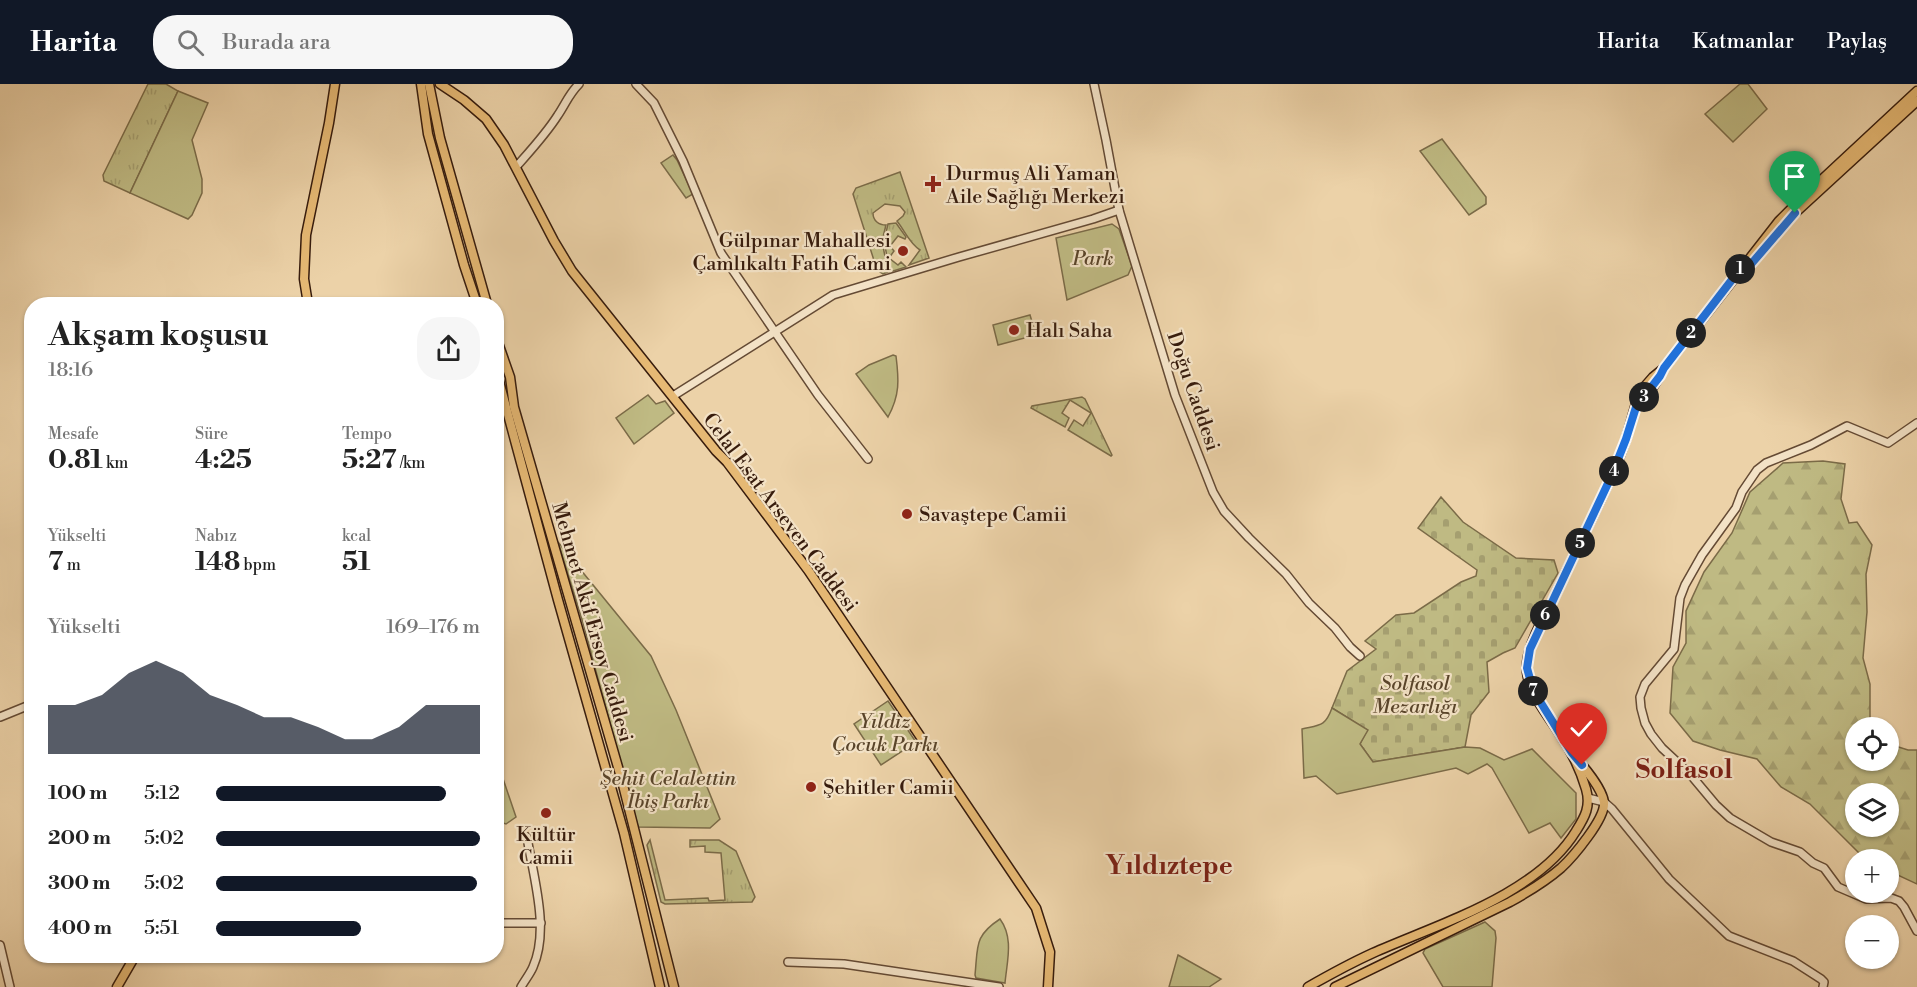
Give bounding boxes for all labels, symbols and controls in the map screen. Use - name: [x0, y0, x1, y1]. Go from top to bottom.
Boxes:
- search box: [153, 15, 573, 69]
- text: Harita: [30, 25, 117, 60]
- icon: search: [174, 26, 207, 59]
- text: Burada ara: [222, 29, 331, 56]
- text: Harita: [1597, 29, 1659, 55]
- text: Katmanlar: [1692, 29, 1794, 55]
- text: Paylaş: [1827, 29, 1887, 55]
- pin: [1769, 151, 1820, 213]
- icon: arrive: [1778, 160, 1811, 193]
- place label: Durmuş Ali Yaman Aile Sağlığı Merkezi: [945, 162, 1125, 210]
- marker: Durmuş Ali Yaman Aile Sağlığı Merkezi: [924, 175, 942, 193]
- place label: Gülpınar Mahallesi Çamlıkaltı Fatih Cami: [692, 229, 891, 277]
- marker: Gülpınar Mahallesi Çamlıkaltı Fatih Cami: [896, 244, 910, 258]
- park label: Park: [1072, 247, 1113, 272]
- pin: 1: [1725, 254, 1755, 284]
- text: 1: [1736, 259, 1744, 279]
- text: Akşam koşusu: [48, 315, 268, 356]
- button: share: [417, 317, 480, 380]
- pin: 2: [1676, 318, 1706, 348]
- place label: Halı Saha: [1026, 319, 1113, 344]
- marker: Halı Saha: [1007, 323, 1021, 337]
- text: 2: [1686, 323, 1696, 343]
- street label: Doğu Caddesi: [1160, 328, 1225, 455]
- text: 18:16: [48, 358, 93, 383]
- pin: 3: [1629, 382, 1659, 412]
- text: 3: [1639, 387, 1649, 407]
- street label: Celal Esat Arseven Caddesi: [697, 408, 863, 618]
- text: Mesafe: [48, 424, 99, 444]
- text: Süre: [195, 424, 228, 444]
- text: Tempo: [342, 424, 392, 444]
- text: 0.81: [48, 444, 103, 476]
- text: 4:25: [195, 444, 252, 476]
- text: 5:27: [342, 444, 397, 476]
- text: km: [103, 453, 128, 473]
- text: /km: [397, 453, 425, 473]
- pin: 4: [1599, 456, 1629, 486]
- text: 4: [1609, 461, 1619, 481]
- street label: Mehmet Akif Ersoy Caddesi: [545, 499, 638, 746]
- place label: Savaştepe Camii: [919, 503, 1067, 528]
- marker: Savaştepe Camii: [900, 507, 914, 521]
- text: Yükselti: [48, 526, 106, 546]
- text: Nabız: [195, 526, 237, 546]
- text: kcal: [342, 526, 371, 546]
- pin: 5: [1565, 528, 1595, 558]
- text: 5: [1575, 533, 1585, 553]
- text: 7: [48, 546, 63, 578]
- text: 148: [195, 546, 240, 578]
- text: 51: [342, 546, 371, 578]
- text: m: [63, 555, 81, 575]
- text: bpm: [240, 555, 276, 575]
- pin: 6: [1530, 600, 1560, 630]
- text: 6: [1540, 605, 1550, 625]
- text: Yükselti: [48, 615, 121, 640]
- text: 169–176 m: [386, 615, 480, 640]
- park label: Solfasol Mezarlığı: [1373, 672, 1458, 720]
- pin: 7: [1518, 676, 1548, 706]
- text: 7: [1528, 681, 1538, 701]
- pin: [1556, 703, 1607, 765]
- park label: Yıldız Çocuk Parkı: [832, 710, 939, 758]
- icon: check: [1565, 712, 1598, 745]
- map controls: [1845, 717, 1899, 969]
- button: locate: [1845, 717, 1899, 771]
- district label: Solfasol: [1635, 754, 1733, 786]
- park label: Şehit Celalettin İbiş Parkı: [600, 767, 737, 815]
- place label: Şehitler Camii: [823, 776, 954, 801]
- marker: Şehitler Camii: [804, 780, 818, 794]
- text: 100 m: [48, 781, 107, 806]
- text: 5:12: [144, 781, 180, 806]
- button: layers: [1845, 783, 1899, 837]
- marker: Kültür Camii: [539, 806, 553, 820]
- place label: Kültür Camii: [516, 823, 576, 871]
- text: 200 m: [48, 826, 111, 851]
- text: 5:02: [144, 826, 184, 851]
- button: +: [1845, 849, 1899, 903]
- district label: Yıldıztepe: [1105, 850, 1233, 882]
- text: 300 m: [48, 871, 111, 896]
- text: 5:02: [144, 871, 184, 896]
- button: −: [1845, 915, 1899, 969]
- text: 400 m: [48, 916, 112, 941]
- text: 5:51: [144, 916, 179, 941]

